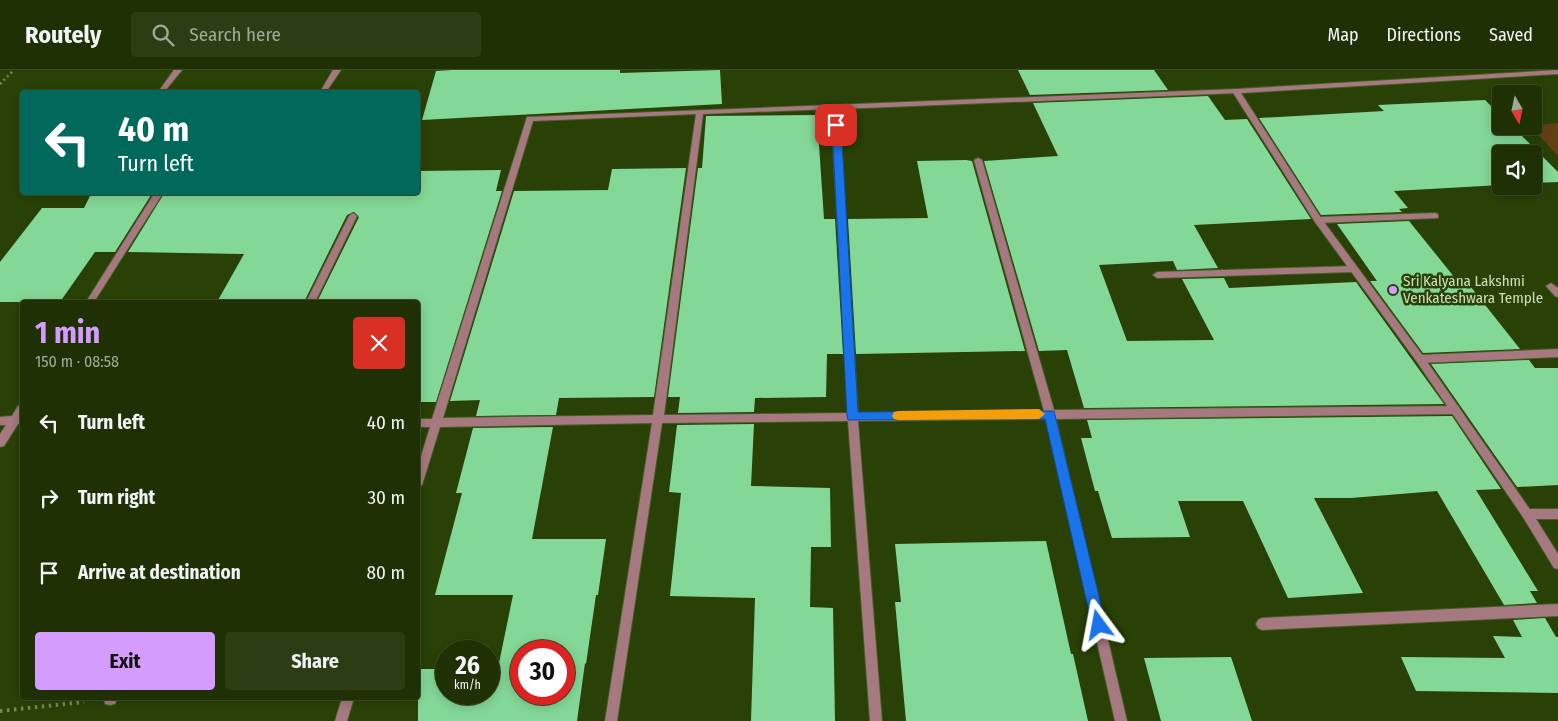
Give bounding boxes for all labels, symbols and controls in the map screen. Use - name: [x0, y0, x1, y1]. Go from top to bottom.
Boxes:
- search box: [131, 12, 481, 57]
- text: Routely: [25, 21, 101, 49]
- icon: search: [149, 21, 177, 49]
- text: Search here: [189, 23, 281, 46]
- text: Map: [1327, 24, 1359, 46]
- text: Directions: [1387, 24, 1461, 46]
- text: Saved: [1489, 24, 1533, 46]
- north arrow: [1492, 85, 1542, 135]
- map controls: [1492, 85, 1542, 195]
- pin: [815, 104, 857, 146]
- text: 40 m: [118, 108, 189, 150]
- icon: left: [35, 110, 100, 175]
- icon: arrive: [822, 111, 850, 139]
- button: sound: [1492, 145, 1542, 195]
- text: Turn left: [118, 150, 194, 177]
- place label: Sri Kalyana Lakshmi Venkateshwara Temple: [1403, 272, 1543, 307]
- marker: Sri Kalyana Lakshmi Venkateshwara Temple: [1387, 284, 1399, 296]
- text: 1 min: [35, 315, 100, 351]
- button: close: [353, 317, 405, 369]
- text: 150 m · 08:58: [35, 352, 119, 371]
- icon: left: [35, 409, 63, 437]
- text: Turn left: [78, 411, 145, 434]
- text: 40 m: [367, 411, 405, 434]
- icon: right: [35, 484, 63, 512]
- text: Turn right: [78, 486, 155, 509]
- text: 30 m: [367, 486, 405, 509]
- icon: arrive: [35, 559, 63, 587]
- text: Arrive at destination: [78, 561, 241, 584]
- text: 80 m: [367, 561, 405, 584]
- position arrow: [1072, 598, 1124, 650]
- button: Exit: [35, 632, 215, 690]
- button: Share: [225, 632, 405, 690]
- speed limit sign: 30: [510, 640, 575, 705]
- text: 26: [455, 651, 480, 681]
- text: km/h: [454, 678, 481, 692]

